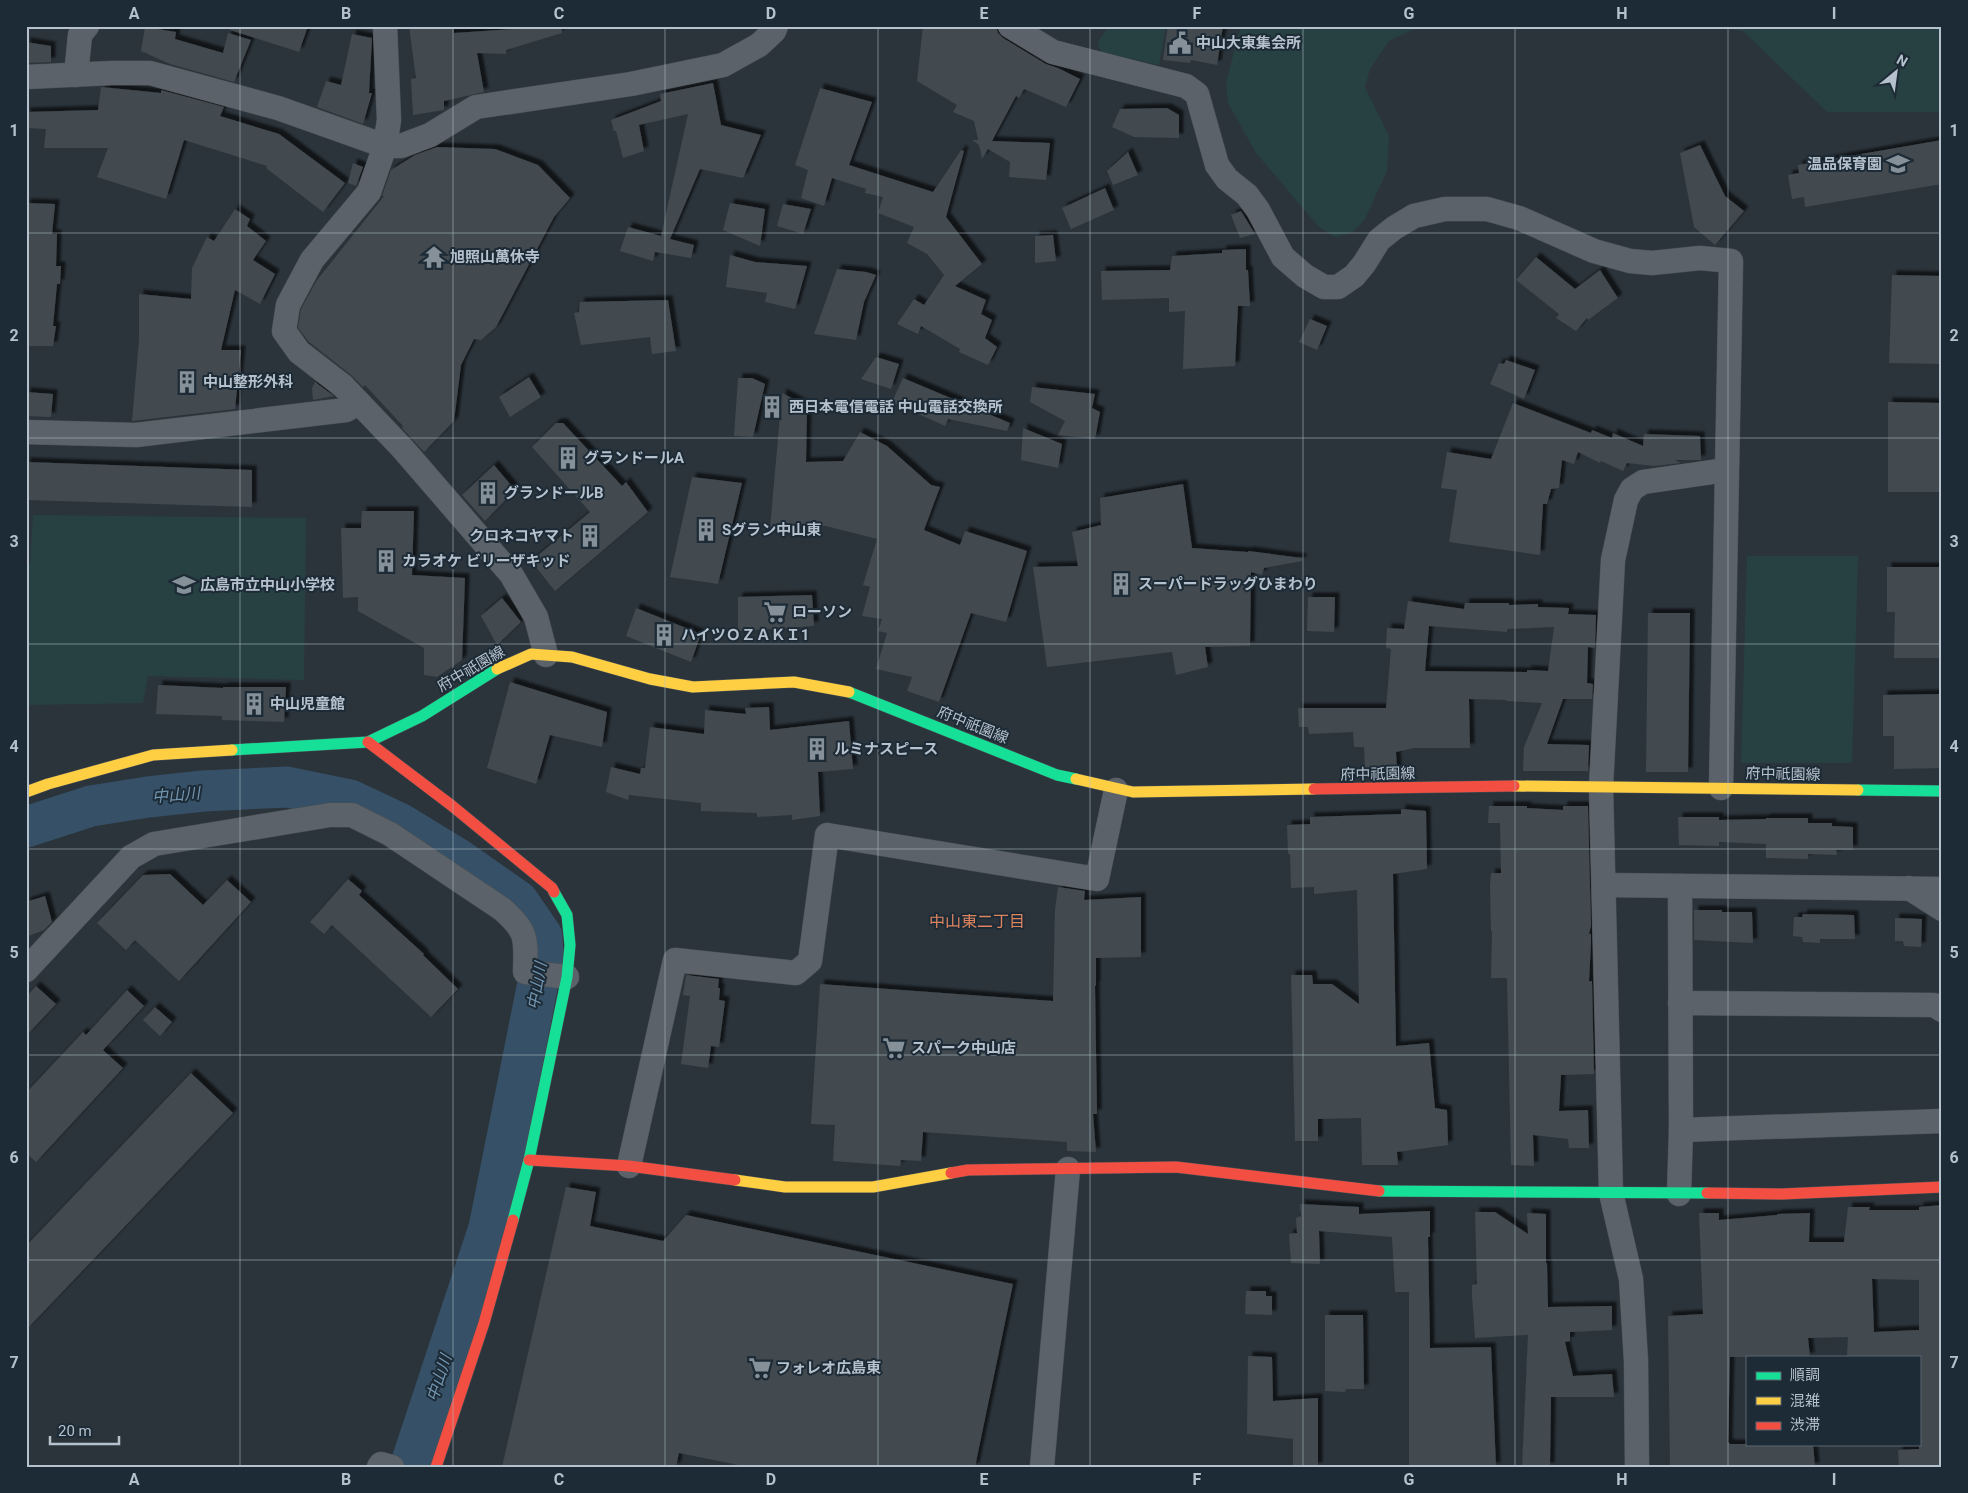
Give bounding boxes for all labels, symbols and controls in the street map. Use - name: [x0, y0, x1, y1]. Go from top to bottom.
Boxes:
- text: A: [129, 4, 140, 23]
- text: B: [341, 4, 351, 23]
- text: C: [554, 4, 564, 23]
- text: D: [766, 4, 776, 23]
- text: E: [980, 4, 989, 23]
- text: F: [1193, 4, 1202, 23]
- text: G: [1404, 4, 1415, 23]
- text: H: [1616, 4, 1628, 23]
- text: I: [1832, 4, 1836, 23]
- public building icon: 中山大東集会所: [1167, 30, 1193, 56]
- place label: 中山大東集会所: [1196, 34, 1301, 52]
- north arrow: [1870, 48, 1920, 98]
- text: N: [1894, 51, 1911, 70]
- text: 1: [9, 121, 19, 140]
- text: 1: [1949, 121, 1959, 140]
- school or university icon: 温品保育園: [1885, 151, 1911, 177]
- place label: 温品保育園: [1807, 155, 1882, 173]
- temple icon: 旭照山萬休寺: [421, 244, 447, 270]
- place label: 旭照山萬休寺: [450, 248, 540, 266]
- text: 2: [9, 326, 19, 345]
- text: 2: [1949, 326, 1959, 345]
- building icon: 中山整形外科: [174, 369, 200, 395]
- place label: 中山整形外科: [203, 373, 293, 391]
- building icon: 西日本電信電話 中山電話交換所: [759, 394, 785, 420]
- place label: 西日本電信電話 中山電話交換所: [789, 398, 1003, 416]
- building icon: グランドールA: [555, 445, 581, 471]
- place label: グランドールA: [584, 449, 685, 467]
- building icon: グランドールB: [475, 480, 501, 506]
- place label: グランドールB: [504, 484, 604, 502]
- building icon: Sグラン中山東: [693, 517, 719, 543]
- place label: Sグラン中山東: [722, 521, 821, 539]
- building icon: クロネコヤマト: [577, 523, 603, 549]
- place label: クロネコヤマト: [469, 527, 574, 545]
- text: 3: [9, 532, 19, 551]
- text: 3: [1949, 532, 1959, 551]
- building icon: カラオケ ビリーザキッド: [373, 548, 399, 574]
- place label: カラオケ ビリーザキッド: [402, 552, 570, 570]
- building icon: スーパードラッグひまわり: [1108, 571, 1134, 597]
- school or university icon: 広島市立中山小学校: [171, 572, 197, 598]
- place label: スーパードラッグひまわり: [1138, 575, 1318, 593]
- place label: 広島市立中山小学校: [200, 576, 335, 594]
- supermarket icon: ローソン: [762, 599, 788, 625]
- place label: ローソン: [792, 603, 852, 621]
- building icon: ハイツＯＺＡＫＩ1: [651, 622, 677, 648]
- place label: ハイツＯＺＡＫＩ1: [681, 626, 809, 644]
- street label: 府中祇園線: [434, 642, 508, 696]
- building icon: 中山児童館: [241, 691, 267, 717]
- place label: 中山児童館: [270, 695, 345, 713]
- street label: 府中祇園線: [935, 703, 1011, 747]
- building icon: ルミナスピース: [804, 736, 830, 762]
- text: 4: [9, 737, 19, 756]
- text: 4: [1949, 737, 1959, 756]
- place label: ルミナスピース: [834, 740, 938, 758]
- street label: 府中祇園線: [1340, 764, 1416, 784]
- street label: 府中祇園線: [1745, 764, 1821, 784]
- water label: 中山川: [151, 783, 203, 807]
- district label: 中山東二丁目: [929, 912, 1025, 931]
- text: 5: [9, 943, 19, 962]
- text: 5: [1949, 943, 1959, 962]
- water label: 中山川: [523, 959, 551, 1011]
- supermarket icon: スパーク中山店: [881, 1035, 907, 1061]
- place label: スパーク中山店: [911, 1039, 1016, 1057]
- text: 6: [9, 1148, 19, 1167]
- text: 6: [1949, 1148, 1959, 1167]
- water label: 中山川: [423, 1350, 456, 1404]
- text: 7: [9, 1353, 19, 1372]
- text: 7: [1949, 1353, 1959, 1372]
- supermarket icon: フォレオ広島東: [747, 1355, 773, 1381]
- legend: [1746, 1356, 1920, 1446]
- place label: フォレオ広島東: [776, 1359, 881, 1377]
- text: 順調: [1790, 1366, 1820, 1384]
- text: 混雑: [1790, 1392, 1820, 1410]
- scale bar: [50, 1413, 119, 1445]
- text: 渋滞: [1790, 1416, 1820, 1434]
- text: 20 m: [58, 1422, 92, 1440]
- text: A: [129, 1470, 140, 1489]
- text: B: [341, 1470, 351, 1489]
- text: C: [554, 1470, 564, 1489]
- text: D: [766, 1470, 776, 1489]
- text: E: [980, 1470, 989, 1489]
- text: F: [1193, 1470, 1202, 1489]
- text: G: [1404, 1470, 1415, 1489]
- text: H: [1616, 1470, 1628, 1489]
- text: I: [1832, 1470, 1836, 1489]

